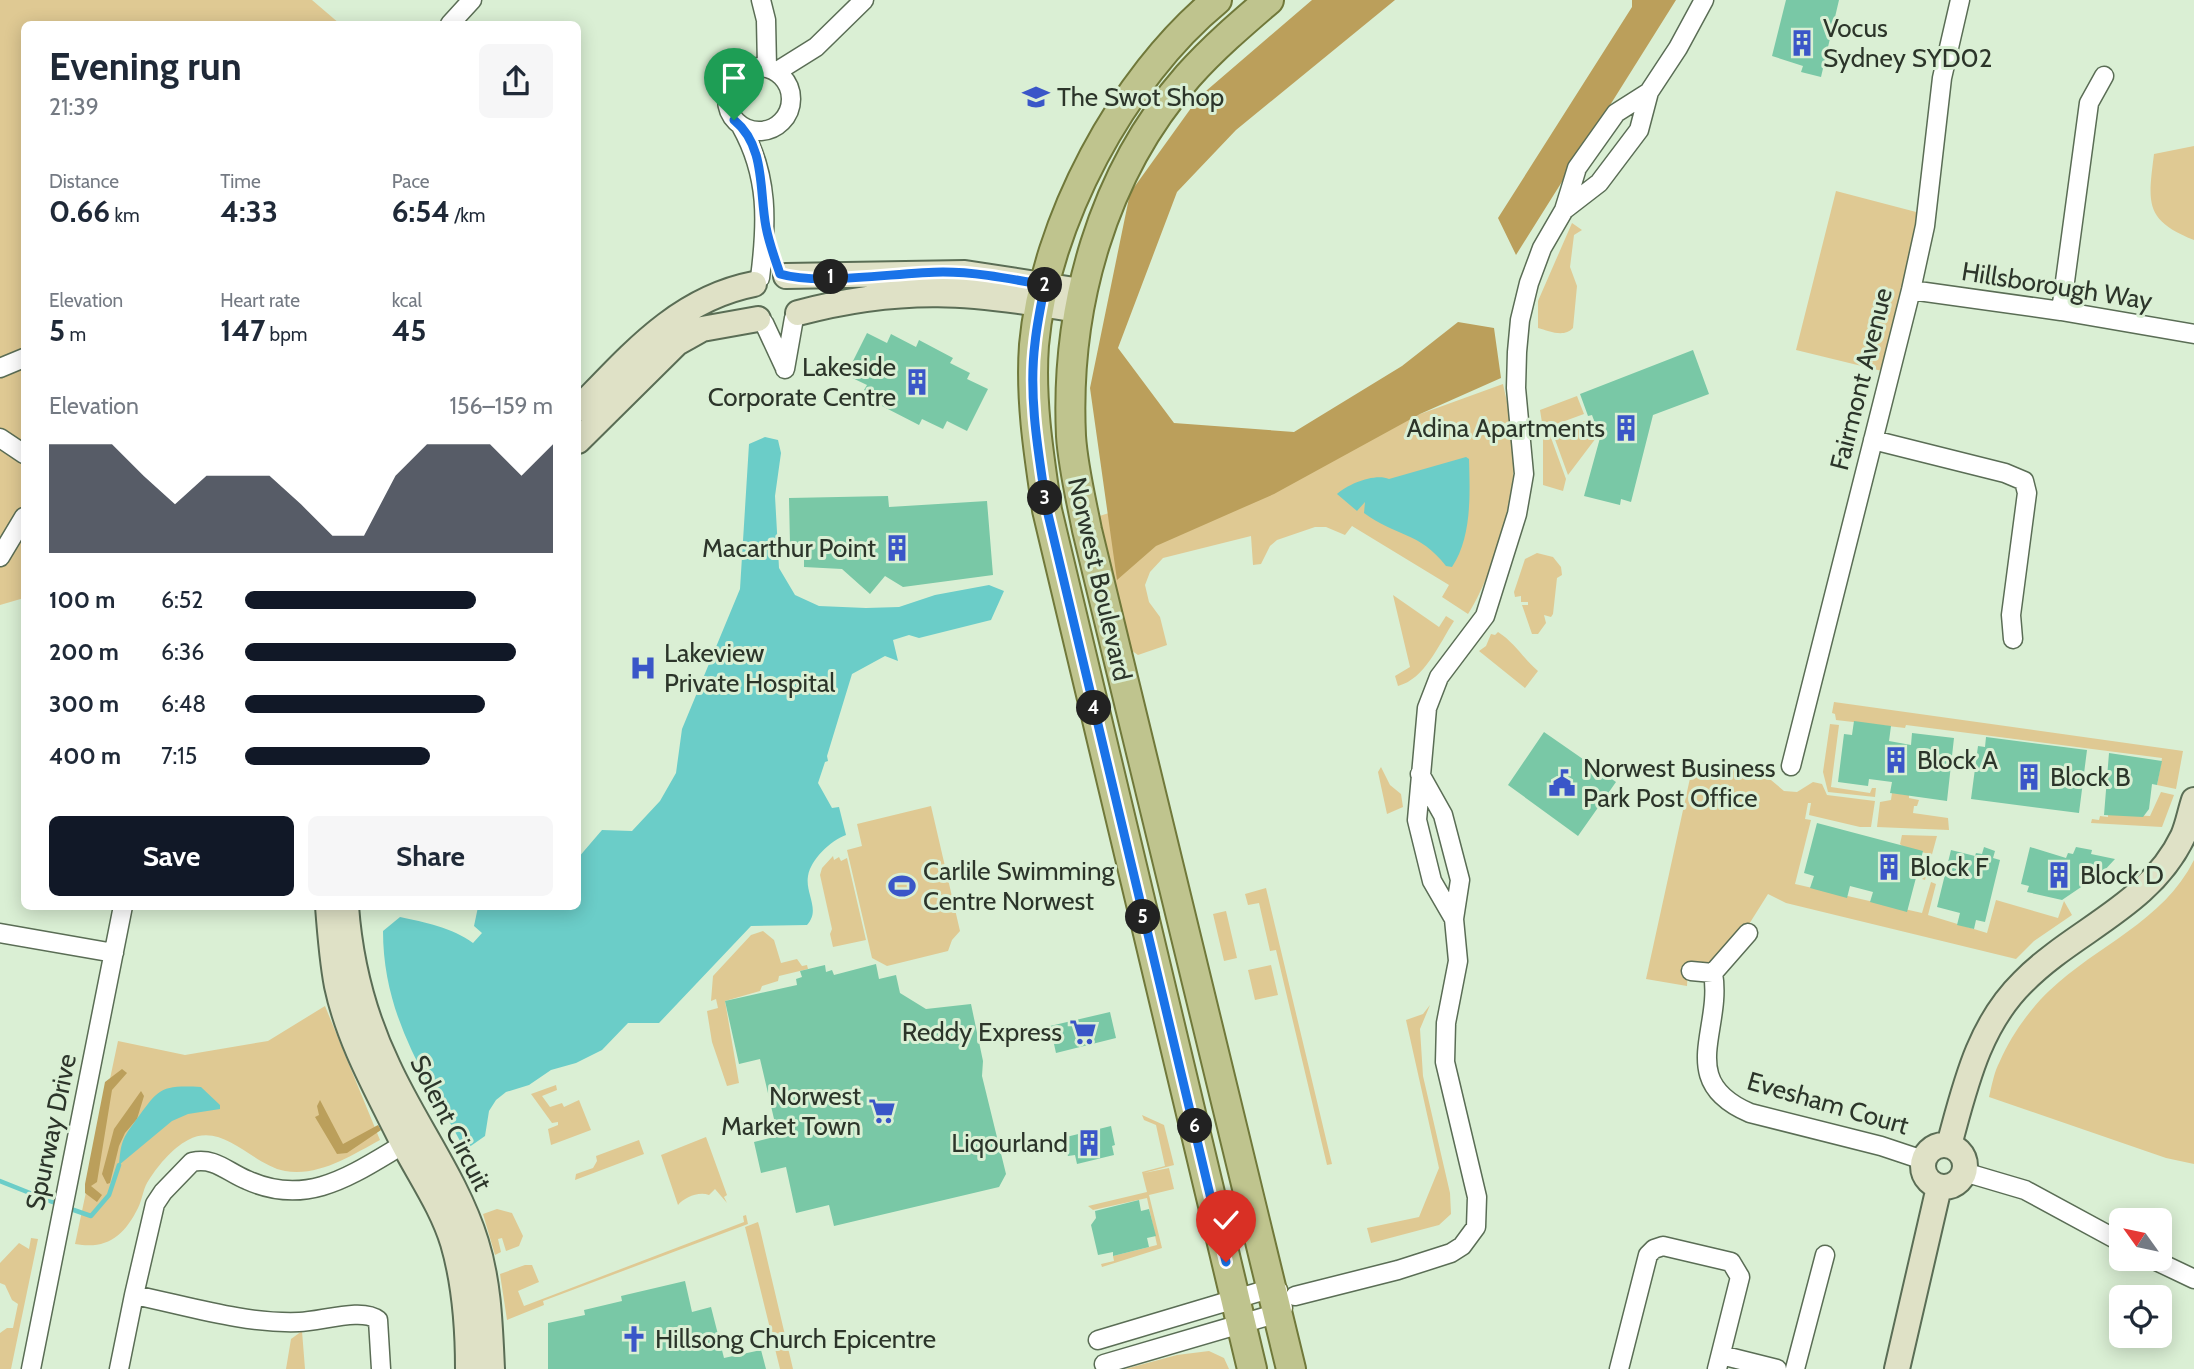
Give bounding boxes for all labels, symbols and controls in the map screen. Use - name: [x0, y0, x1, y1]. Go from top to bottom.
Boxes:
- place label: Vocus Sydney SYD02: [1823, 12, 1992, 74]
- building icon: Vocus Sydney SYD02: [1787, 28, 1817, 58]
- text: Evening run: [49, 43, 242, 90]
- button: share: [479, 44, 553, 118]
- pin: [704, 48, 764, 120]
- icon: arrive: [715, 59, 753, 97]
- place label: The Swot Shop: [1057, 81, 1224, 113]
- school or university icon: The Swot Shop: [1021, 82, 1051, 112]
- text: 21:39: [49, 93, 99, 121]
- text: Distance: [49, 170, 119, 193]
- text: Time: [220, 170, 261, 193]
- text: Pace: [392, 170, 430, 193]
- text: 0.66: [49, 193, 110, 230]
- text: 4:33: [220, 193, 278, 230]
- text: 6:54: [392, 193, 450, 230]
- text: km: [110, 204, 140, 227]
- text: /km: [450, 204, 486, 227]
- street label: Hillsborough Way: [1959, 255, 2155, 317]
- pin: 1: [814, 260, 848, 294]
- text: 1: [827, 265, 834, 288]
- pin: 2: [1028, 268, 1062, 302]
- text: 2: [1039, 273, 1050, 296]
- street label: Fairmont Avenue: [1823, 284, 1899, 474]
- text: Elevation: [49, 289, 123, 312]
- text: Heart rate: [220, 289, 300, 312]
- text: kcal: [392, 289, 422, 312]
- text: 5: [49, 312, 65, 349]
- text: 147: [220, 312, 265, 349]
- text: 45: [392, 312, 426, 349]
- text: m: [65, 323, 86, 346]
- text: bpm: [265, 323, 307, 346]
- place label: Lakeside Corporate Centre: [708, 351, 896, 413]
- building icon: Lakeside Corporate Centre: [902, 367, 932, 397]
- text: Elevation: [49, 392, 139, 420]
- text: 156–159 m: [449, 392, 553, 420]
- place label: Adina Apartments: [1407, 412, 1605, 444]
- building icon: Adina Apartments: [1611, 413, 1641, 443]
- street label: Norwest Boulevard: [1061, 474, 1139, 684]
- pin: 3: [1028, 480, 1062, 516]
- text: 3: [1039, 486, 1050, 509]
- place label: Macarthur Point: [702, 532, 876, 564]
- building icon: Macarthur Point: [882, 533, 912, 563]
- text: 100 m: [49, 586, 115, 614]
- text: 6:52: [161, 586, 203, 614]
- place label: Lakeview Private Hospital: [664, 637, 836, 699]
- text: 200 m: [49, 638, 119, 666]
- text: 6:36: [161, 638, 204, 666]
- hospital icon: Lakeview Private Hospital: [628, 653, 658, 683]
- text: 300 m: [49, 690, 119, 718]
- text: 6:48: [161, 690, 206, 718]
- pin: 4: [1076, 690, 1112, 726]
- text: 4: [1088, 696, 1099, 719]
- text: 400 m: [49, 742, 121, 770]
- text: 7:15: [161, 742, 197, 770]
- place label: Block A: [1917, 744, 1998, 776]
- building icon: Block A: [1881, 745, 1911, 775]
- place label: Norwest Business Park Post Office: [1583, 752, 1776, 814]
- place label: Block B: [2050, 761, 2131, 793]
- building icon: Block B: [2014, 762, 2044, 792]
- public building icon: Norwest Business Park Post Office: [1547, 768, 1577, 798]
- button: Save: [49, 816, 294, 896]
- button: Share: [308, 816, 553, 896]
- place label: Block F: [1910, 851, 1989, 883]
- building icon: Block F: [1874, 852, 1904, 882]
- place label: Carlile Swimming Centre Norwest: [923, 855, 1115, 917]
- place label: Block D: [2080, 859, 2164, 891]
- building icon: Block D: [2044, 860, 2074, 890]
- sports icon: Carlile Swimming Centre Norwest: [887, 871, 917, 901]
- pin: 5: [1126, 900, 1160, 934]
- text: 5: [1137, 905, 1148, 928]
- place label: Reddy Express: [902, 1016, 1062, 1048]
- supermarket icon: Reddy Express: [1068, 1017, 1098, 1047]
- street label: Solent Circuit: [403, 1050, 499, 1196]
- street label: Spurway Drive: [19, 1051, 83, 1213]
- street label: Evesham Court: [1744, 1065, 1913, 1141]
- place label: Norwest Market Town: [721, 1080, 861, 1142]
- supermarket icon: Norwest Market Town: [867, 1096, 897, 1126]
- pin: 6: [1178, 1108, 1212, 1144]
- text: 6: [1189, 1114, 1200, 1137]
- place label: Liqourland: [951, 1127, 1068, 1159]
- building icon: Liqourland: [1074, 1128, 1104, 1158]
- pin: [1196, 1190, 1256, 1262]
- icon: check: [1207, 1201, 1245, 1239]
- north arrow: [2109, 1208, 2172, 1270]
- map controls: [2109, 1208, 2172, 1348]
- button: locate: [2109, 1285, 2172, 1348]
- place label: Hillsong Church Epicentre: [655, 1323, 936, 1355]
- church icon: Hillsong Church Epicentre: [619, 1324, 649, 1354]

